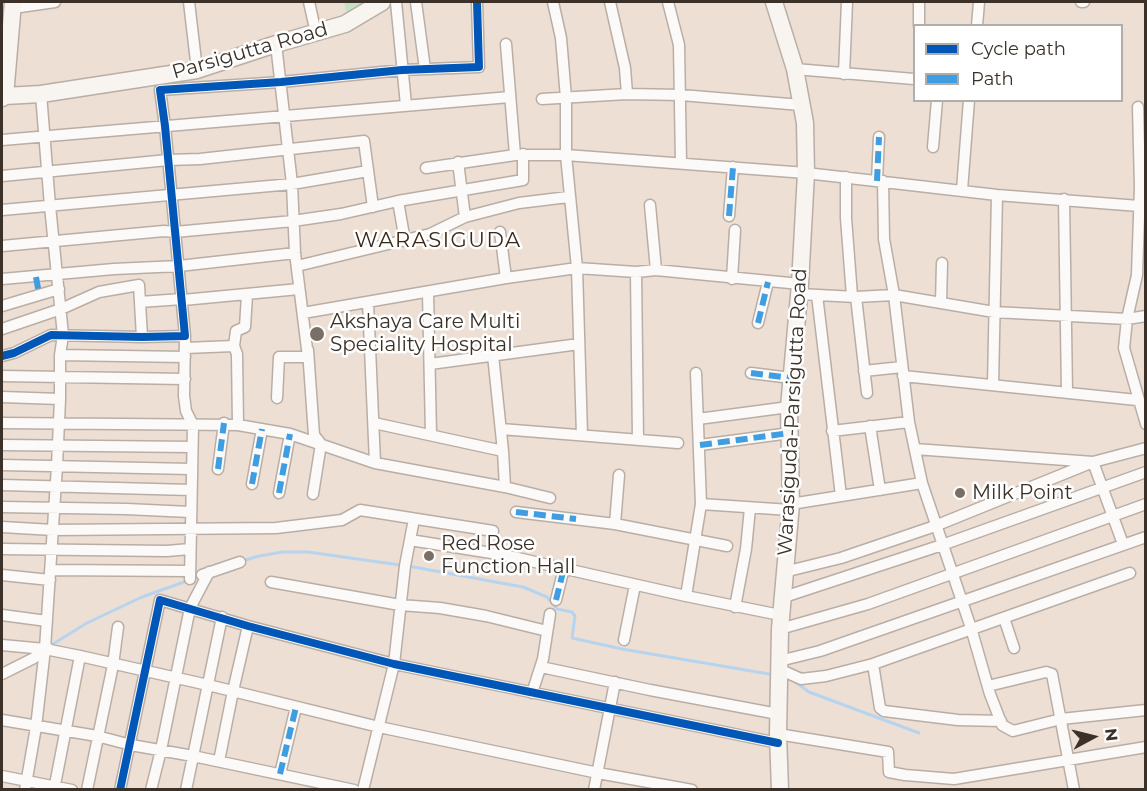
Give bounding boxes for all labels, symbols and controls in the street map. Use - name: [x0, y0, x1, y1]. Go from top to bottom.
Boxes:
- street label: Parsigutta Road: [169, 17, 331, 85]
- legend: [913, 24, 1123, 102]
- text: Cycle path: [971, 38, 1066, 60]
- text: Path: [971, 68, 1014, 90]
- district label: WARASIGUDA: [354, 228, 522, 254]
- street label: Warasiguda-Parsigutta Road: [773, 267, 813, 557]
- place label: Akshaya Care Multi Speciality Hospital: [330, 310, 520, 357]
- marker: Akshaya Care Multi Speciality Hospital: [308, 325, 326, 343]
- place label: Milk Point: [972, 481, 1073, 505]
- marker: Milk Point: [953, 486, 967, 500]
- place label: Red Rose Function Hall: [441, 532, 575, 579]
- marker: Red Rose Function Hall: [422, 549, 436, 563]
- north arrow: [1063, 707, 1123, 767]
- text: N: [1101, 727, 1122, 742]

